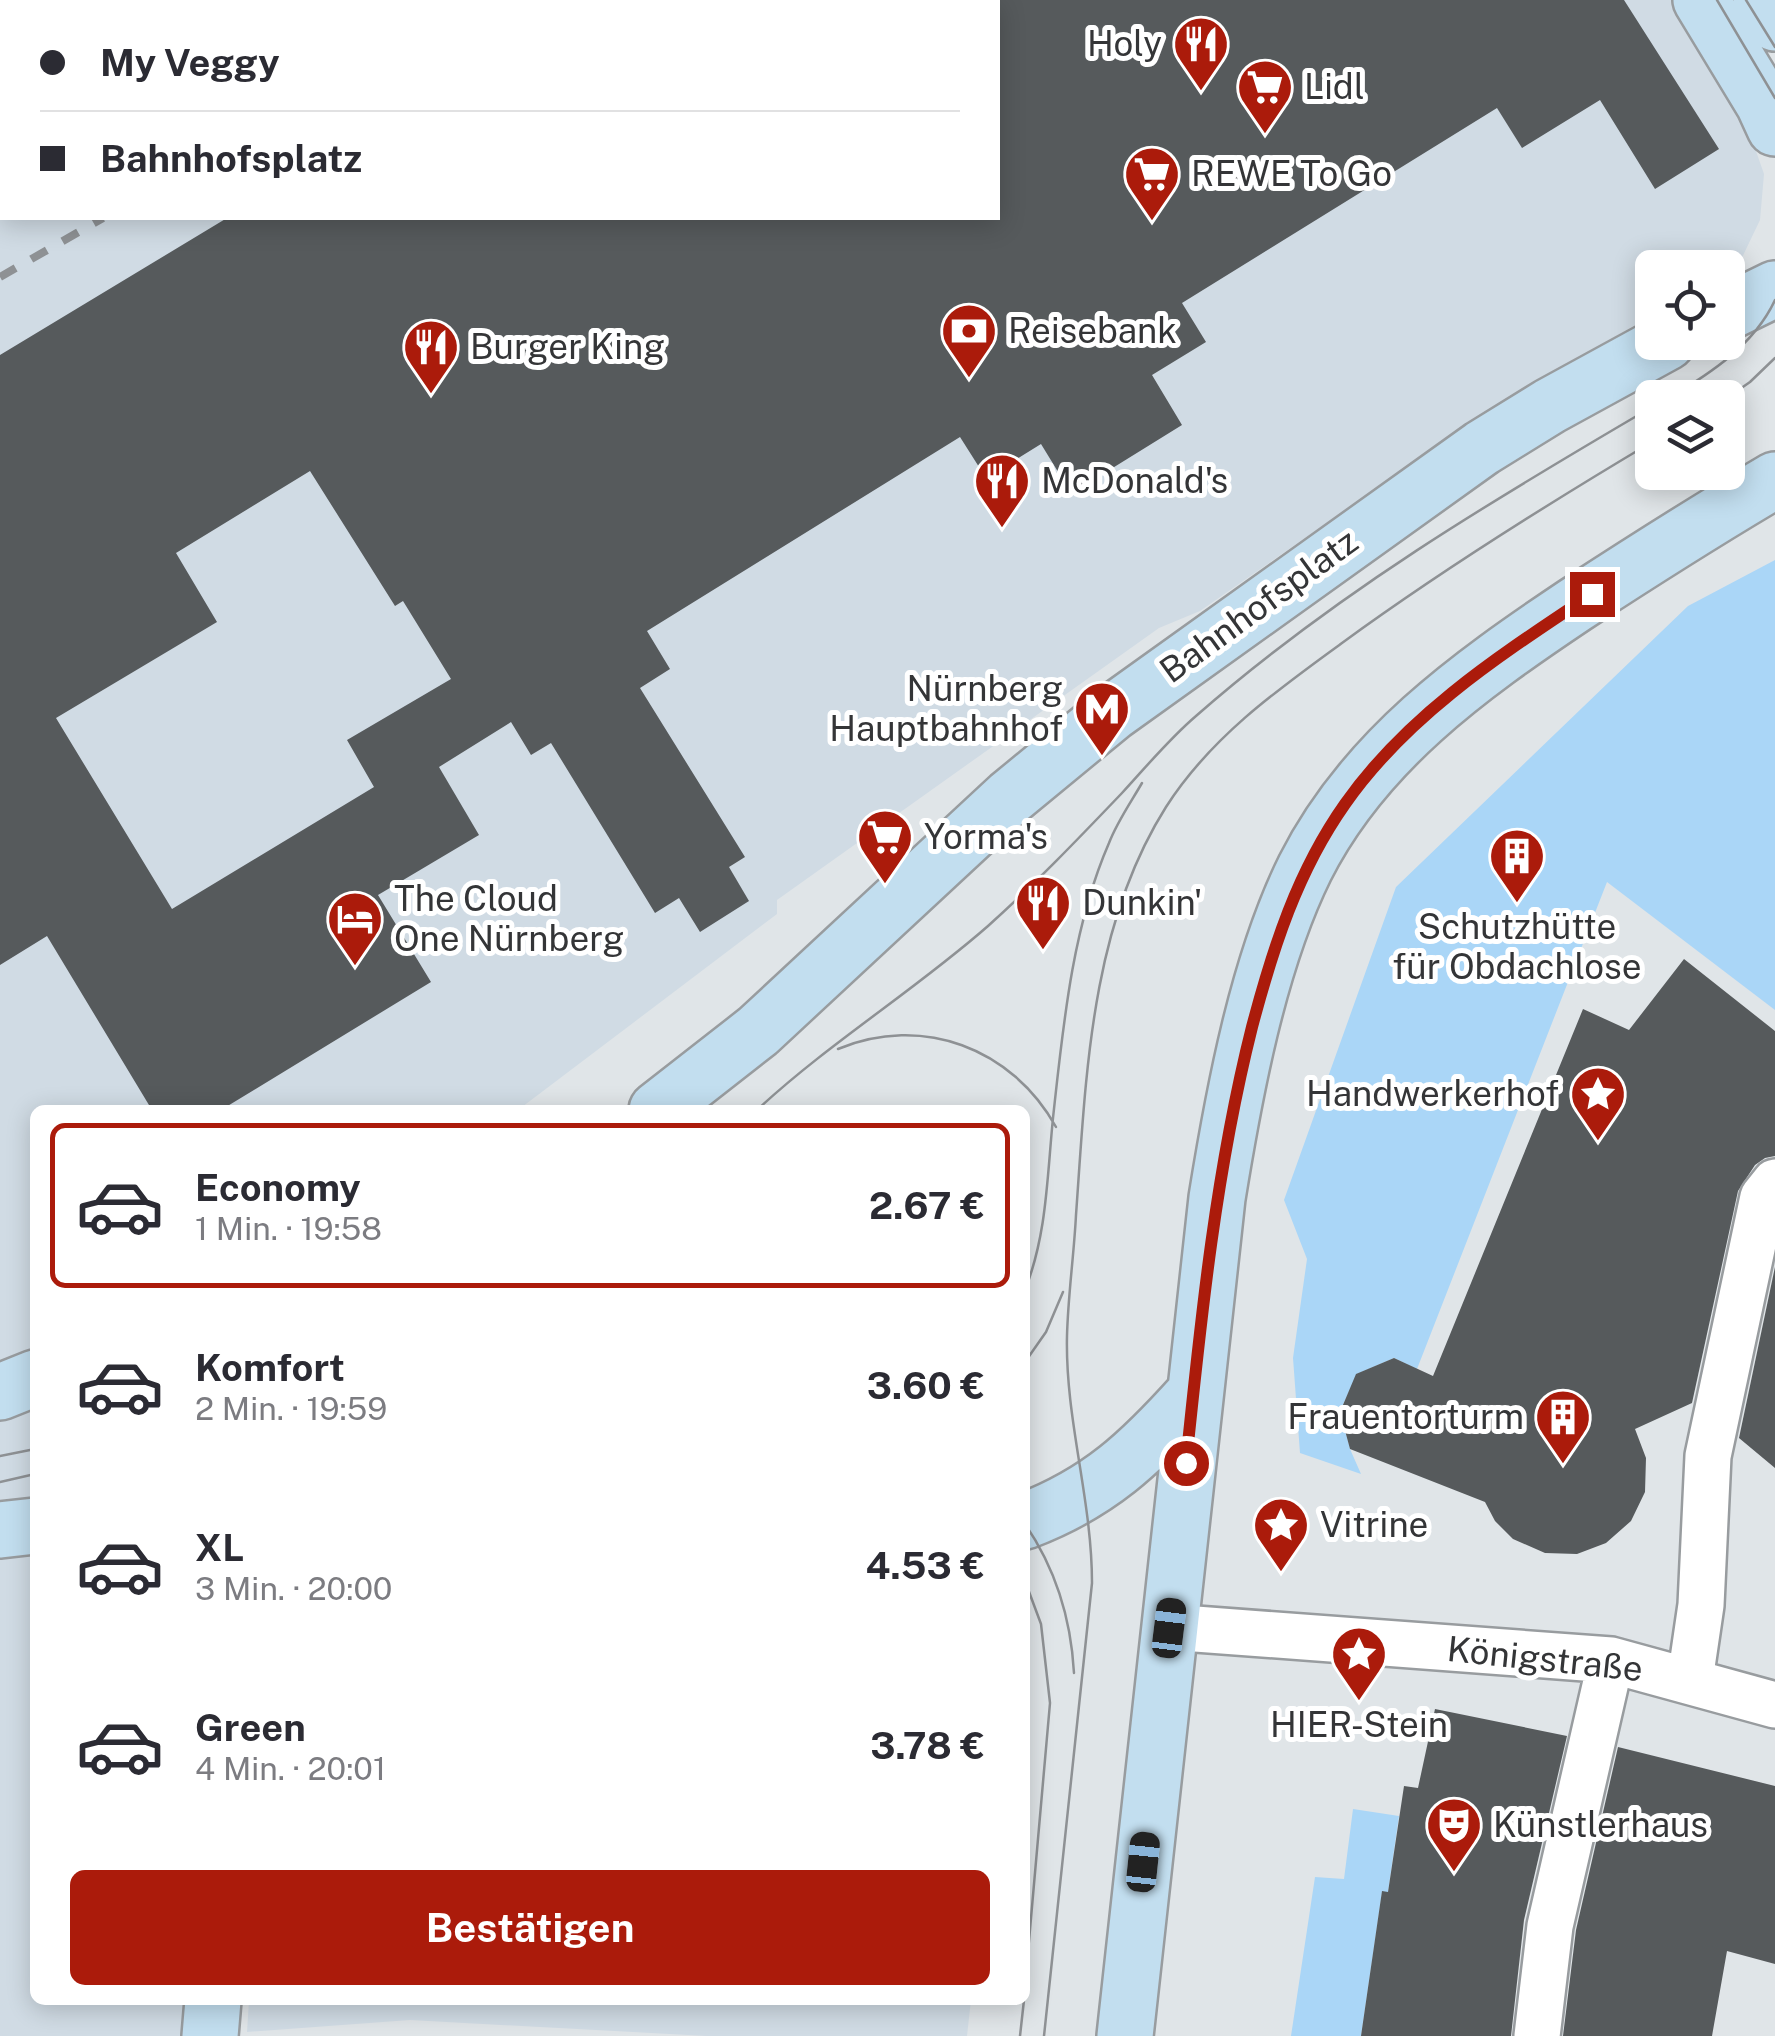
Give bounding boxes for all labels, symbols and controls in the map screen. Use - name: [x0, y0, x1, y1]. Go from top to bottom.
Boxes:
- restaurant icon: Holy: [1171, 14, 1231, 93]
- place label: Holy: [1087, 23, 1162, 64]
- text: My Veggy: [100, 40, 280, 85]
- supermarket icon: Lidl: [1235, 57, 1295, 136]
- place label: Lidl: [1304, 66, 1365, 107]
- text: Bahnhofsplatz: [100, 136, 362, 181]
- supermarket icon: REWE To Go: [1122, 144, 1182, 223]
- place label: REWE To Go: [1191, 153, 1392, 194]
- map controls: [1635, 250, 1745, 490]
- button: locate: [1635, 250, 1745, 360]
- bank icon: Reisebank: [939, 301, 999, 380]
- place label: Reisebank: [1008, 310, 1177, 351]
- restaurant icon: Burger King: [401, 317, 461, 396]
- place label: Burger King: [470, 326, 665, 367]
- button: layers: [1635, 380, 1745, 490]
- restaurant icon: McDonald's: [972, 451, 1032, 530]
- place label: McDonald's: [1041, 460, 1228, 501]
- street label: Bahnhofsplatz: [1152, 520, 1365, 691]
- route end: [1570, 572, 1615, 617]
- place label: Nürnberg Hauptbahnhof: [829, 668, 1063, 749]
- metro station icon: Nürnberg Hauptbahnhof: [1072, 679, 1132, 758]
- supermarket icon: Yorma's: [855, 807, 915, 886]
- place label: Yorma's: [924, 816, 1048, 857]
- building icon: Schutzhütte für Obdachlose: [1487, 826, 1547, 905]
- restaurant icon: Dunkin': [1013, 873, 1073, 952]
- place label: The Cloud One Nürnberg: [394, 878, 624, 959]
- place label: Dunkin': [1082, 882, 1203, 923]
- hotel icon: The Cloud One Nürnberg: [325, 889, 385, 968]
- place label: Schutzhütte für Obdachlose: [1392, 906, 1642, 987]
- place icon: Handwerkerhof: [1568, 1064, 1628, 1143]
- place label: Handwerkerhof: [1306, 1073, 1559, 1114]
- icon: car: [75, 1161, 165, 1251]
- text: Economy: [195, 1165, 361, 1210]
- text: 2.67 €: [869, 1183, 985, 1228]
- text: 1 Min. · 19:58: [195, 1210, 382, 1247]
- icon: car: [75, 1341, 165, 1431]
- text: Komfort: [195, 1345, 345, 1390]
- text: 3.60 €: [867, 1363, 985, 1408]
- building icon: Frauentorturm: [1533, 1387, 1593, 1466]
- text: 2 Min. · 19:59: [195, 1390, 387, 1427]
- place label: Frauentorturm: [1287, 1396, 1524, 1437]
- route start: [1164, 1441, 1209, 1486]
- place icon: Vitrine: [1251, 1495, 1311, 1574]
- place label: Vitrine: [1320, 1504, 1428, 1545]
- icon: car: [75, 1521, 165, 1611]
- text: XL: [195, 1525, 244, 1570]
- text: 4.53 €: [866, 1543, 985, 1588]
- text: 3 Min. · 20:00: [195, 1570, 392, 1607]
- car: [1150, 1596, 1188, 1660]
- place icon: HIER-Stein: [1329, 1624, 1389, 1703]
- street label: Königstraße: [1445, 1628, 1645, 1689]
- icon: car: [75, 1701, 165, 1791]
- place label: HIER-Stein: [1270, 1704, 1448, 1745]
- text: Green: [195, 1705, 306, 1750]
- text: 3.78 €: [870, 1723, 985, 1768]
- text: 4 Min. · 20:01: [195, 1750, 386, 1787]
- theatre icon: Künstlerhaus: [1424, 1795, 1484, 1874]
- place label: Künstlerhaus: [1493, 1804, 1708, 1845]
- car: [1125, 1831, 1161, 1893]
- button: Bestätigen: [70, 1870, 990, 1985]

